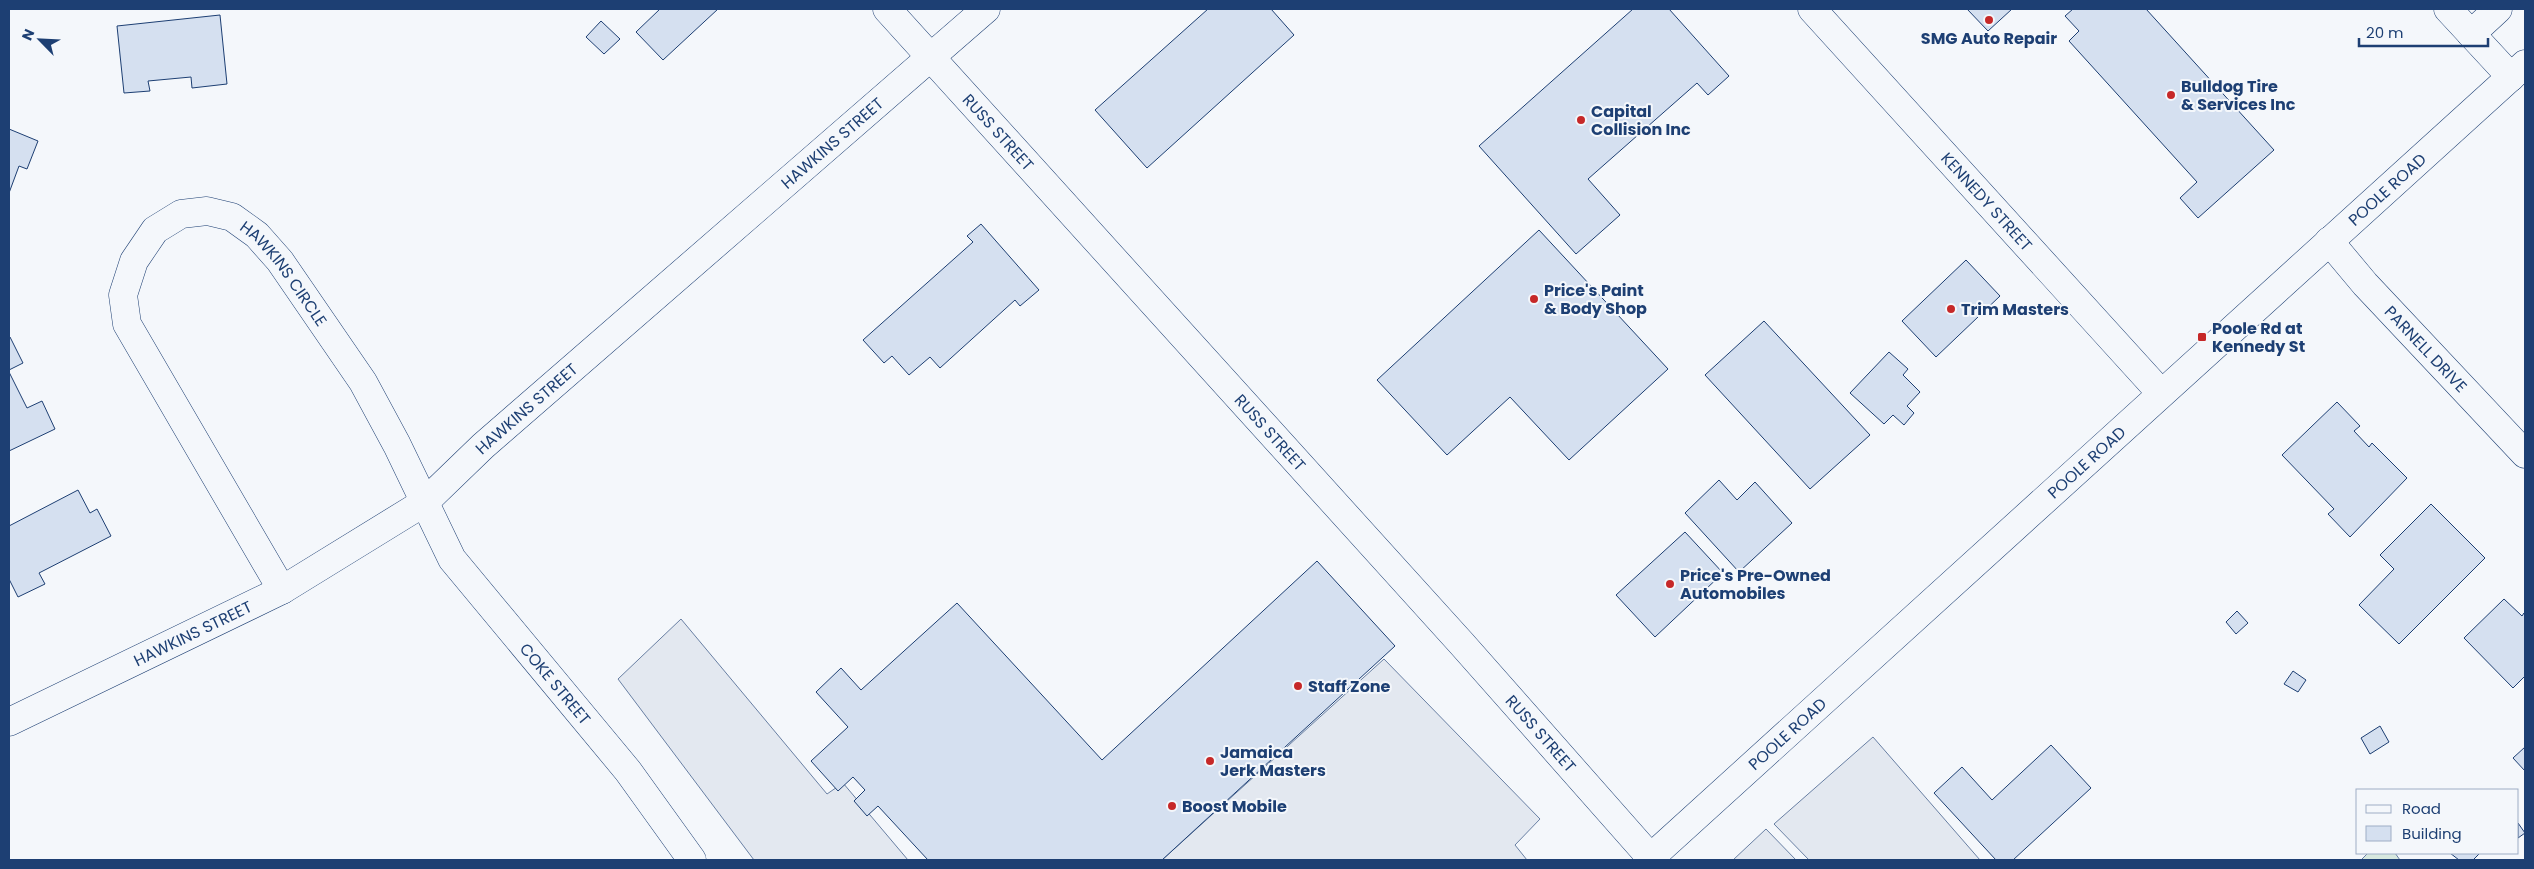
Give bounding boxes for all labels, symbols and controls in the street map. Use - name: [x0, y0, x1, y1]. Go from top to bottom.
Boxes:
- marker: SMG Auto Repair: [1983, 14, 1995, 26]
- north arrow: [15, 15, 65, 65]
- scale bar: [2359, 15, 2488, 47]
- text: 20 m: [2366, 22, 2404, 43]
- text: N: [17, 26, 39, 44]
- place label: SMG Auto Repair: [1921, 27, 2057, 50]
- place label: Bulldog Tire & Services Inc: [2181, 75, 2296, 116]
- street label: RUSS STREET: [957, 89, 1039, 176]
- marker: Bulldog Tire & Services Inc: [2165, 89, 2177, 101]
- street label: HAWKINS STREET: [776, 92, 889, 194]
- place label: Capital Collision Inc: [1591, 100, 1691, 141]
- marker: Capital Collision Inc: [1575, 114, 1587, 126]
- street label: KENNEDY STREET: [1935, 147, 2038, 256]
- street label: POOLE ROAD: [2343, 148, 2431, 231]
- street label: HAWKINS CIRCLE: [235, 215, 332, 331]
- place label: Price's Paint & Body Shop: [1544, 279, 1647, 320]
- marker: Price's Paint & Body Shop: [1528, 293, 1540, 305]
- place label: Trim Masters: [1961, 298, 2069, 321]
- street label: PARNELL DRIVE: [2379, 301, 2472, 398]
- marker: Trim Masters: [1945, 303, 1957, 315]
- place label: Poole Rd at Kennedy St: [2212, 317, 2305, 358]
- marker: Poole Rd at Kennedy St: [2196, 331, 2208, 343]
- street label: HAWKINS STREET: [470, 358, 583, 460]
- street label: RUSS STREET: [1229, 389, 1311, 476]
- street label: POOLE ROAD: [2043, 421, 2131, 504]
- place label: Price's Pre-Owned Automobiles: [1680, 564, 1831, 605]
- marker: Price's Pre-Owned Automobiles: [1664, 578, 1676, 590]
- street label: HAWKINS STREET: [130, 595, 256, 672]
- street label: COKE STREET: [514, 638, 596, 730]
- place label: Staff Zone: [1308, 675, 1391, 698]
- marker: Staff Zone: [1292, 680, 1304, 692]
- street label: RUSS STREET: [1500, 690, 1581, 778]
- street label: POOLE ROAD: [1743, 692, 1832, 776]
- place label: Jamaica Jerk Masters: [1220, 741, 1326, 782]
- marker: Jamaica Jerk Masters: [1204, 755, 1216, 767]
- legend: [2356, 789, 2519, 854]
- place label: Boost Mobile: [1182, 795, 1287, 818]
- text: Road: [2402, 798, 2441, 819]
- marker: Boost Mobile: [1166, 800, 1178, 812]
- text: Building: [2402, 823, 2462, 844]

